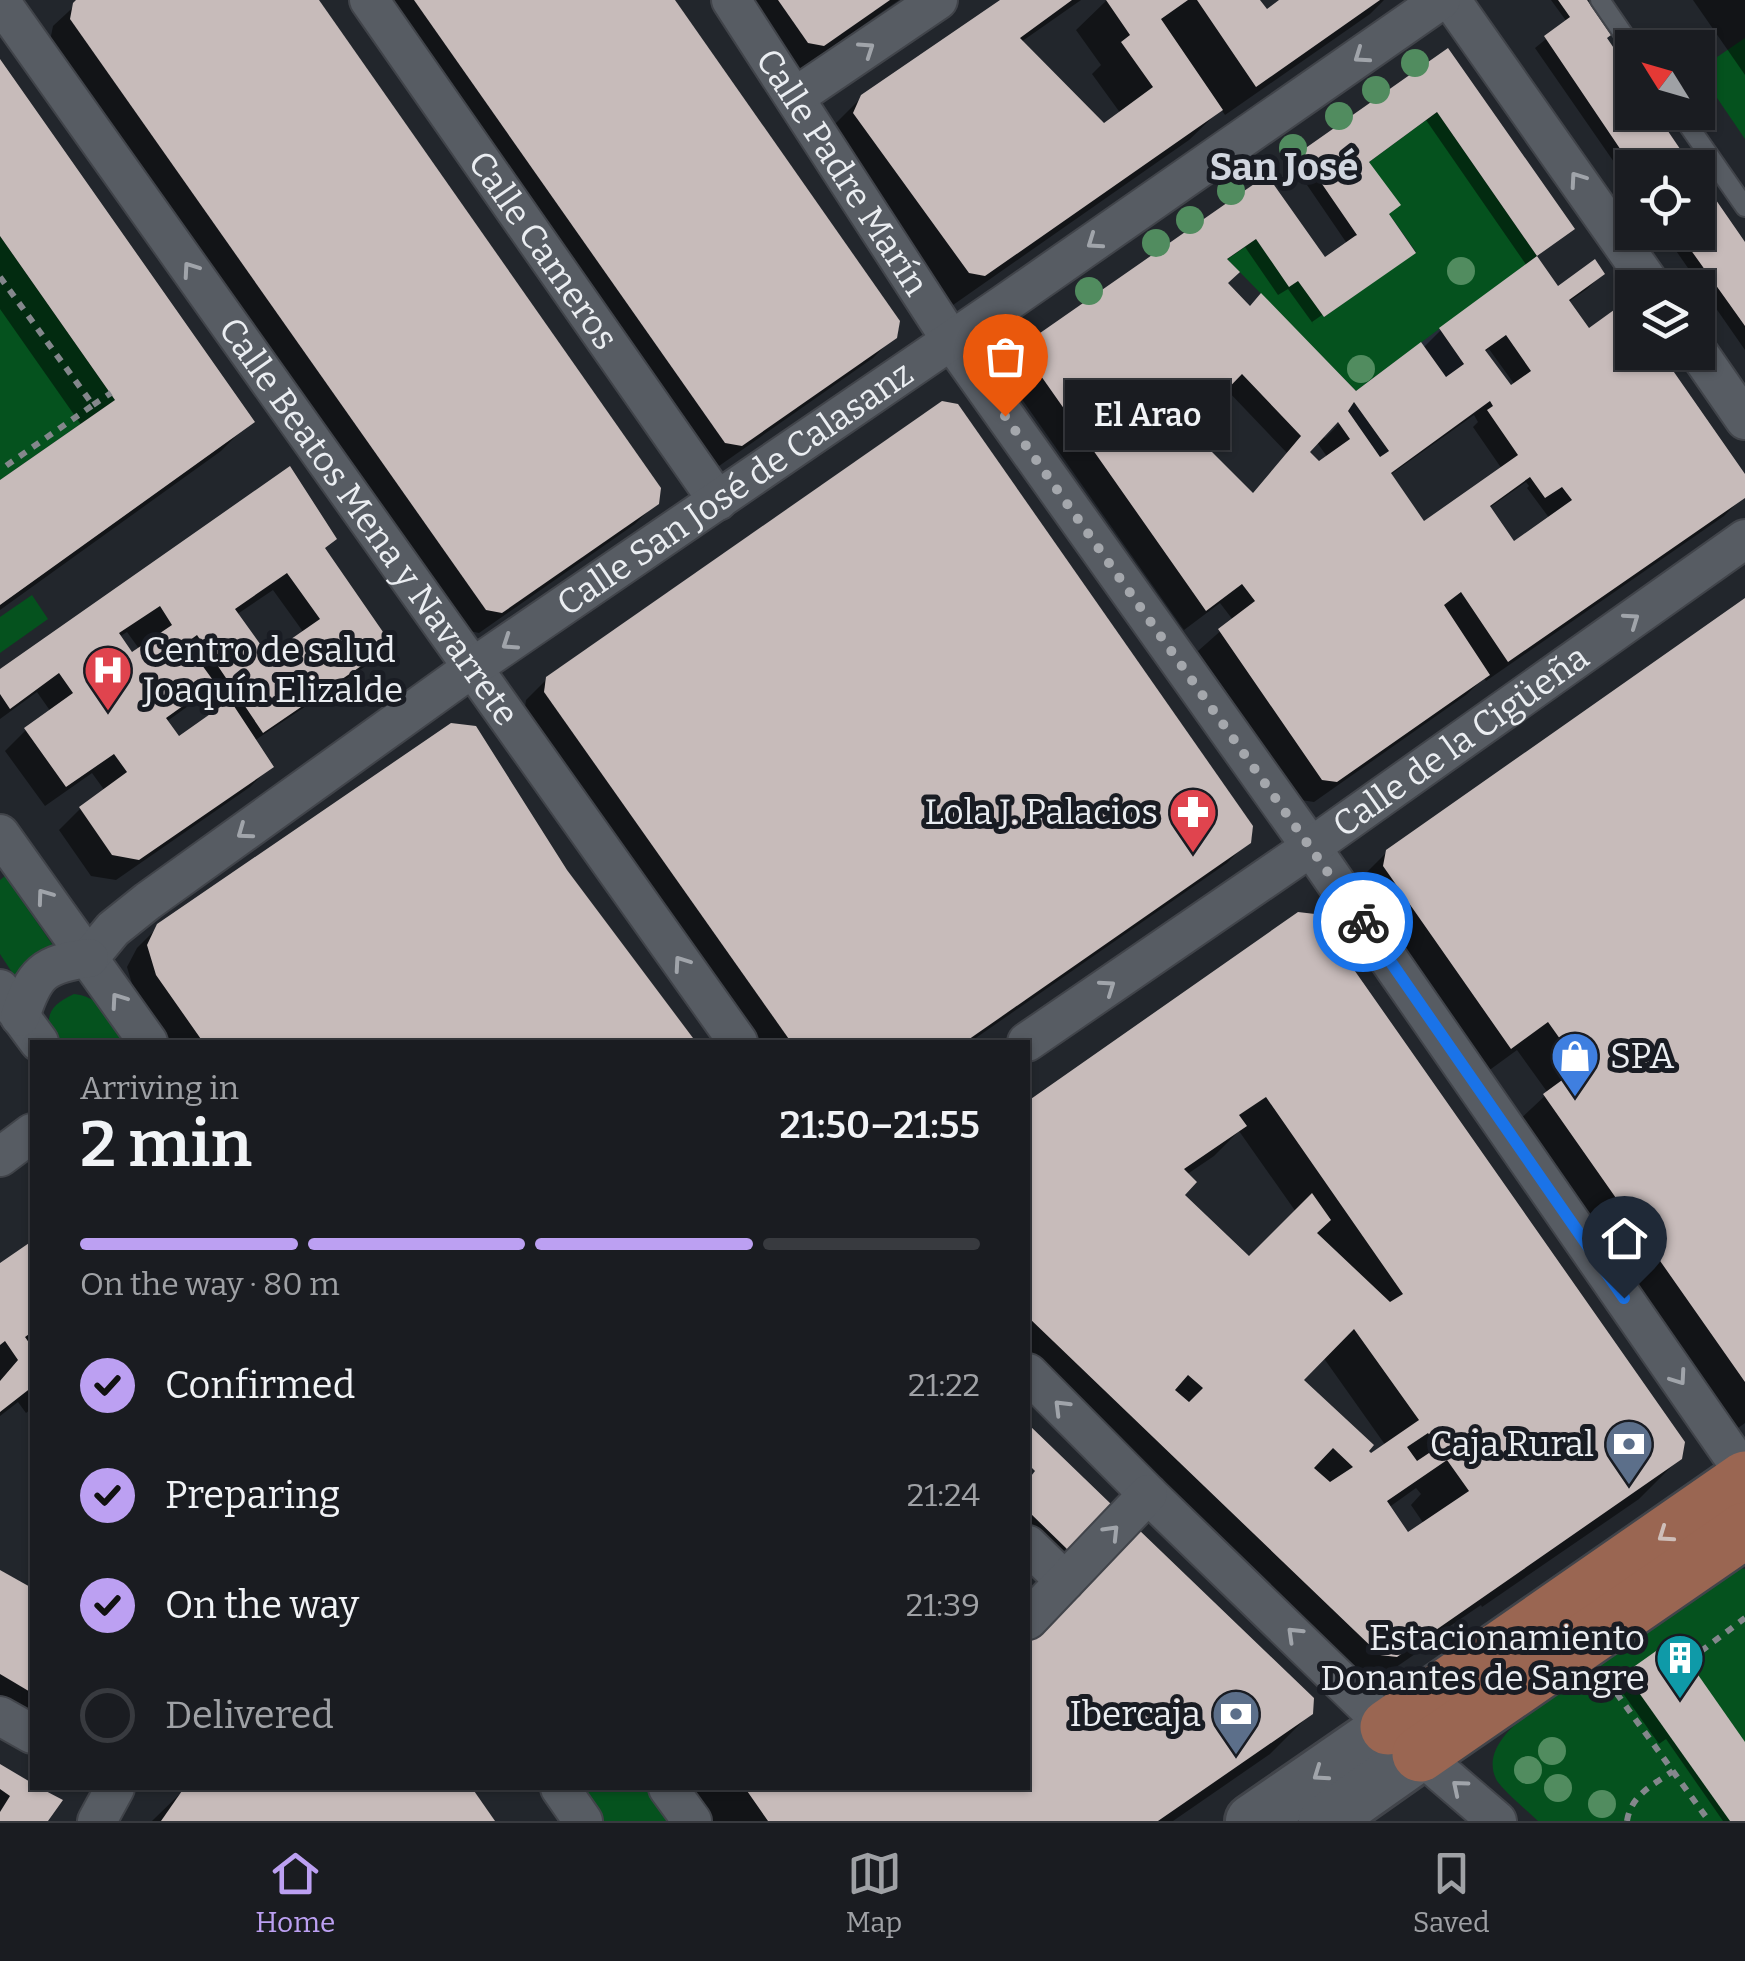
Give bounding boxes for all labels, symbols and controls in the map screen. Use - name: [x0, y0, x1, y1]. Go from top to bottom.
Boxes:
- north arrow: [1615, 30, 1715, 130]
- map controls: [1615, 30, 1715, 370]
- street label: Calle Padre Marín: [747, 41, 938, 303]
- one-way arrow: [856, 42, 874, 61]
- one-way arrow: [1354, 44, 1372, 62]
- street label: Calle Cameros: [460, 143, 627, 358]
- district label: San José: [1210, 144, 1358, 190]
- button: locate: [1615, 150, 1715, 250]
- one-way arrow: [1571, 171, 1589, 190]
- one-way arrow: [1087, 230, 1105, 248]
- one-way arrow: [184, 262, 202, 281]
- button: layers: [1615, 270, 1715, 370]
- street label: Calle Beatos Mena y Navarrete: [210, 309, 528, 734]
- pin: [963, 314, 1048, 417]
- icon: bag: [978, 329, 1033, 384]
- street label: Calle San José de Calasanz: [549, 352, 921, 625]
- callout: El Arao: [1065, 381, 1230, 451]
- text: El Arao: [1094, 396, 1201, 434]
- one-way arrow: [1620, 614, 1639, 632]
- place label: Centro de salud Joaquín Elizalde: [142, 629, 403, 711]
- one-way arrow: [501, 631, 520, 649]
- street label: Calle de la Cigüeña: [1325, 636, 1597, 846]
- hospital icon: Centro de salud Joaquín Elizalde: [82, 644, 134, 712]
- pharmacy icon: Lola J. Palacios: [1167, 786, 1219, 854]
- place label: Lola J. Palacios: [925, 791, 1158, 833]
- one-way arrow: [237, 820, 255, 838]
- courier: [1313, 872, 1413, 972]
- one-way arrow: [39, 889, 56, 907]
- icon: bike: [1336, 895, 1391, 950]
- one-way arrow: [676, 956, 693, 974]
- one-way arrow: [1096, 981, 1115, 999]
- one-way arrow: [112, 993, 130, 1012]
- shop icon: SPA: [1549, 1030, 1601, 1098]
- place label: SPA: [1610, 1035, 1674, 1077]
- text: Arriving in: [80, 1069, 239, 1107]
- text: 21:50–21:55: [779, 1102, 980, 1148]
- text: 2 min: [80, 1105, 252, 1183]
- pin: [1582, 1196, 1667, 1299]
- icon: home: [1597, 1211, 1652, 1266]
- text: On the way · 80 m: [80, 1265, 340, 1303]
- icon: check: [80, 1358, 135, 1413]
- text: Confirmed: [165, 1362, 355, 1408]
- text: 21:22: [908, 1366, 980, 1404]
- one-way arrow: [1667, 1366, 1685, 1385]
- one-way arrow: [1055, 1401, 1073, 1419]
- bank icon: Caja Rural: [1603, 1418, 1655, 1486]
- place label: Caja Rural: [1430, 1423, 1594, 1465]
- icon: check: [80, 1468, 135, 1523]
- text: Preparing: [165, 1472, 340, 1518]
- text: 21:24: [907, 1476, 980, 1514]
- one-way arrow: [1657, 1523, 1676, 1541]
- one-way arrow: [1100, 1525, 1118, 1544]
- icon: check: [80, 1578, 135, 1633]
- text: On the way: [165, 1582, 359, 1628]
- text: 21:39: [906, 1586, 980, 1624]
- place label: Estacionamiento Donantes de Sangre: [1320, 1617, 1645, 1699]
- one-way arrow: [1287, 1628, 1305, 1646]
- building icon: Estacionamiento Donantes de Sangre: [1654, 1632, 1706, 1700]
- bank icon: Ibercaja: [1210, 1688, 1262, 1756]
- text: Delivered: [165, 1692, 334, 1738]
- place label: Ibercaja: [1070, 1693, 1201, 1735]
- one-way arrow: [1313, 1762, 1332, 1780]
- one-way arrow: [1453, 1781, 1471, 1799]
- tab: Home: [255, 1846, 335, 1939]
- tab: Map: [846, 1846, 902, 1939]
- tab: Saved: [1413, 1846, 1490, 1939]

